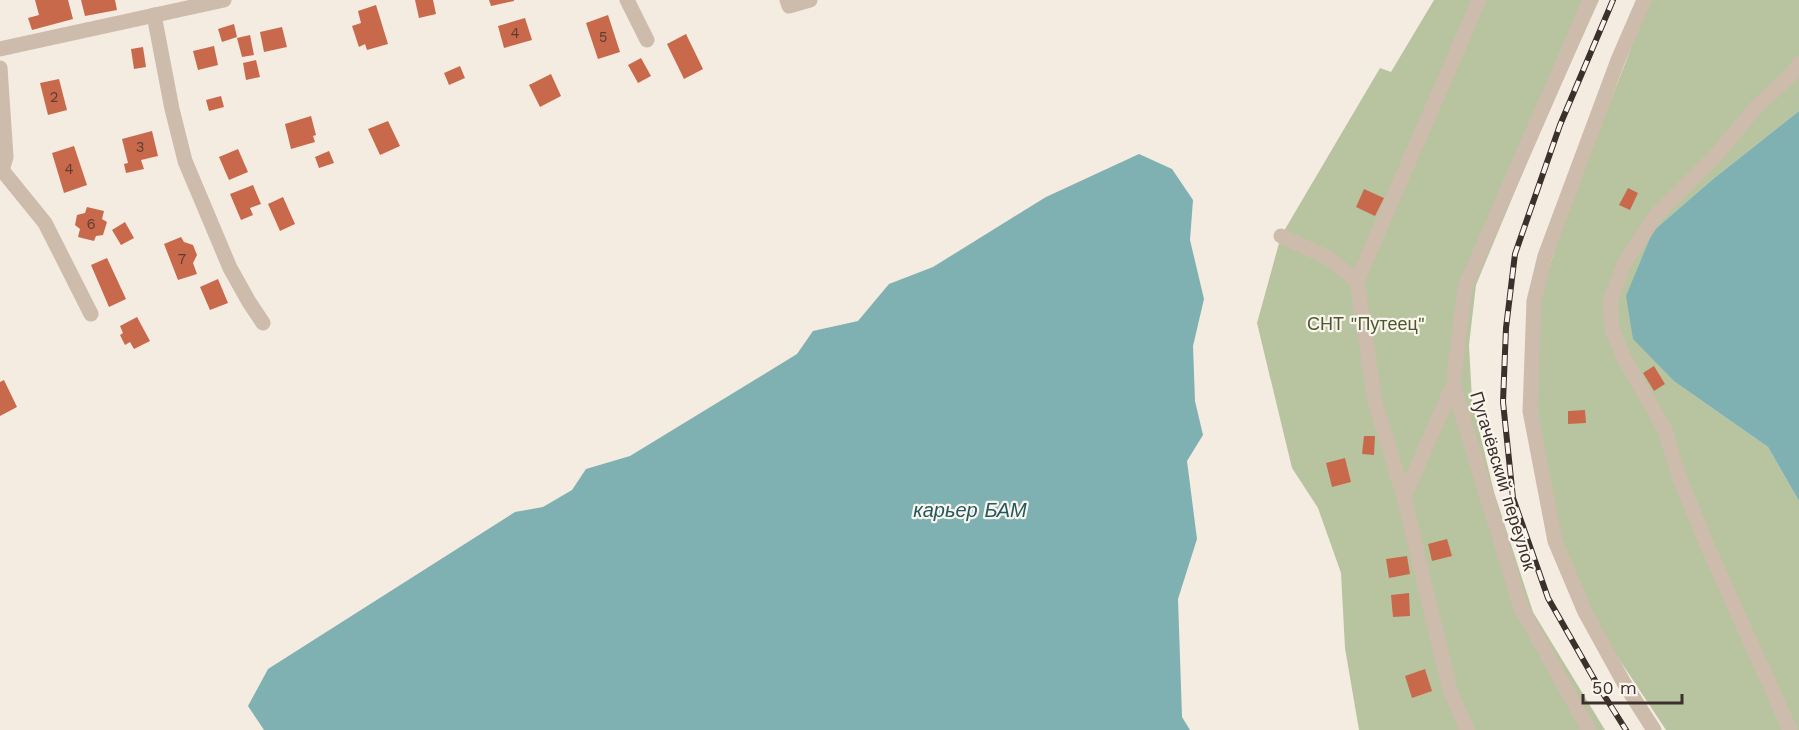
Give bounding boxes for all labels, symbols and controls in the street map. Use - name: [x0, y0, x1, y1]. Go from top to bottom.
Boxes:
- house number: 4: [510, 24, 520, 42]
- house number: 5: [599, 28, 607, 46]
- house number: 2: [50, 88, 58, 106]
- house number: 3: [136, 138, 144, 156]
- house number: 4: [64, 160, 74, 178]
- house number: 6: [86, 215, 96, 233]
- house number: 7: [178, 250, 186, 268]
- park label: СНТ "Путеец": [1307, 313, 1425, 334]
- street label: Пугачёвский переулок: [1466, 389, 1541, 573]
- water label: карьер БАМ: [913, 498, 1027, 522]
- scale bar: [1583, 667, 1682, 705]
- text: 50 m: [1592, 677, 1637, 698]

